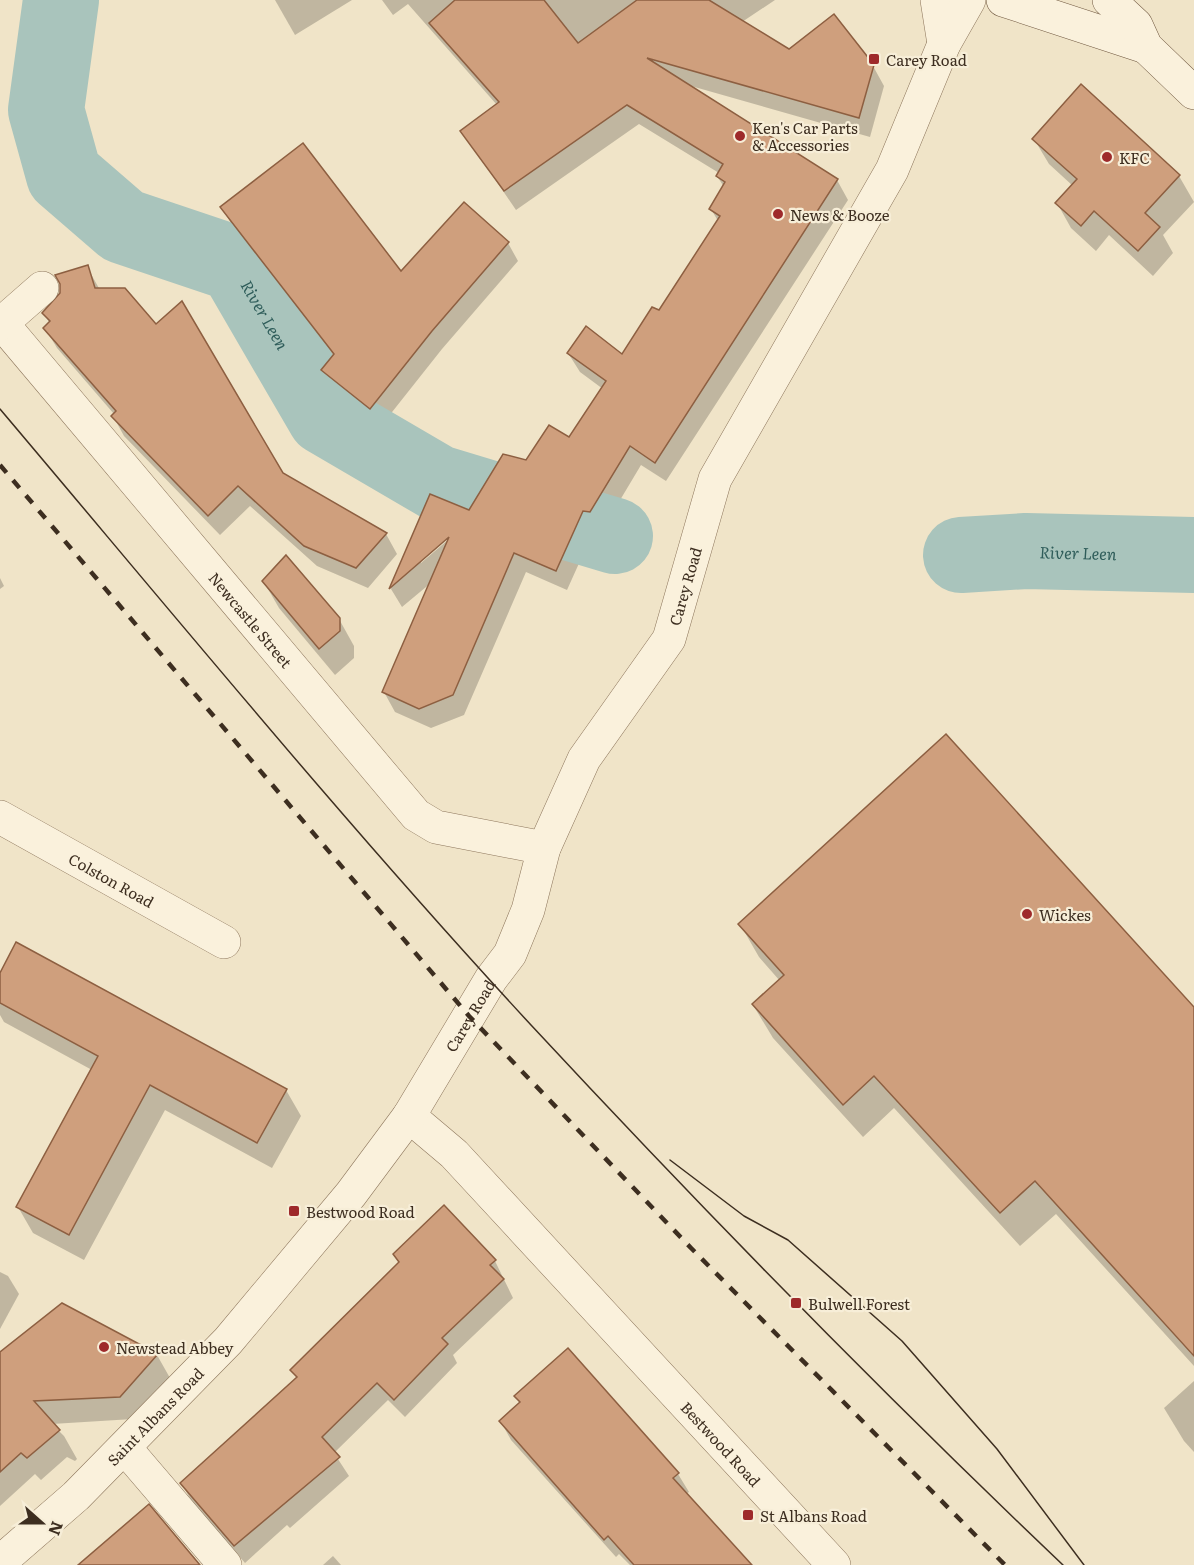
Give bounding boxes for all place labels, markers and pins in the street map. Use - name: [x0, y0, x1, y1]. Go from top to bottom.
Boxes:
- place label: Carey Road: [886, 48, 967, 71]
- marker: Carey Road: [867, 52, 881, 66]
- place label: Ken's Car Parts & Accessories: [752, 116, 858, 156]
- marker: Ken's Car Parts & Accessories: [733, 129, 747, 143]
- place label: KFC: [1119, 146, 1150, 169]
- marker: KFC: [1100, 150, 1114, 164]
- place label: News & Booze: [790, 203, 890, 226]
- marker: News & Booze: [771, 207, 785, 221]
- place label: Wickes: [1039, 903, 1091, 926]
- marker: Wickes: [1020, 907, 1034, 921]
- place label: Bestwood Road: [306, 1200, 415, 1223]
- marker: Bestwood Road: [287, 1204, 301, 1218]
- place label: Bulwell Forest: [808, 1292, 910, 1315]
- marker: Bulwell Forest: [789, 1296, 803, 1310]
- place label: Newstead Abbey: [116, 1336, 234, 1359]
- marker: Newstead Abbey: [97, 1340, 111, 1354]
- place label: St Albans Road: [760, 1504, 867, 1527]
- marker: St Albans Road: [741, 1508, 755, 1522]

